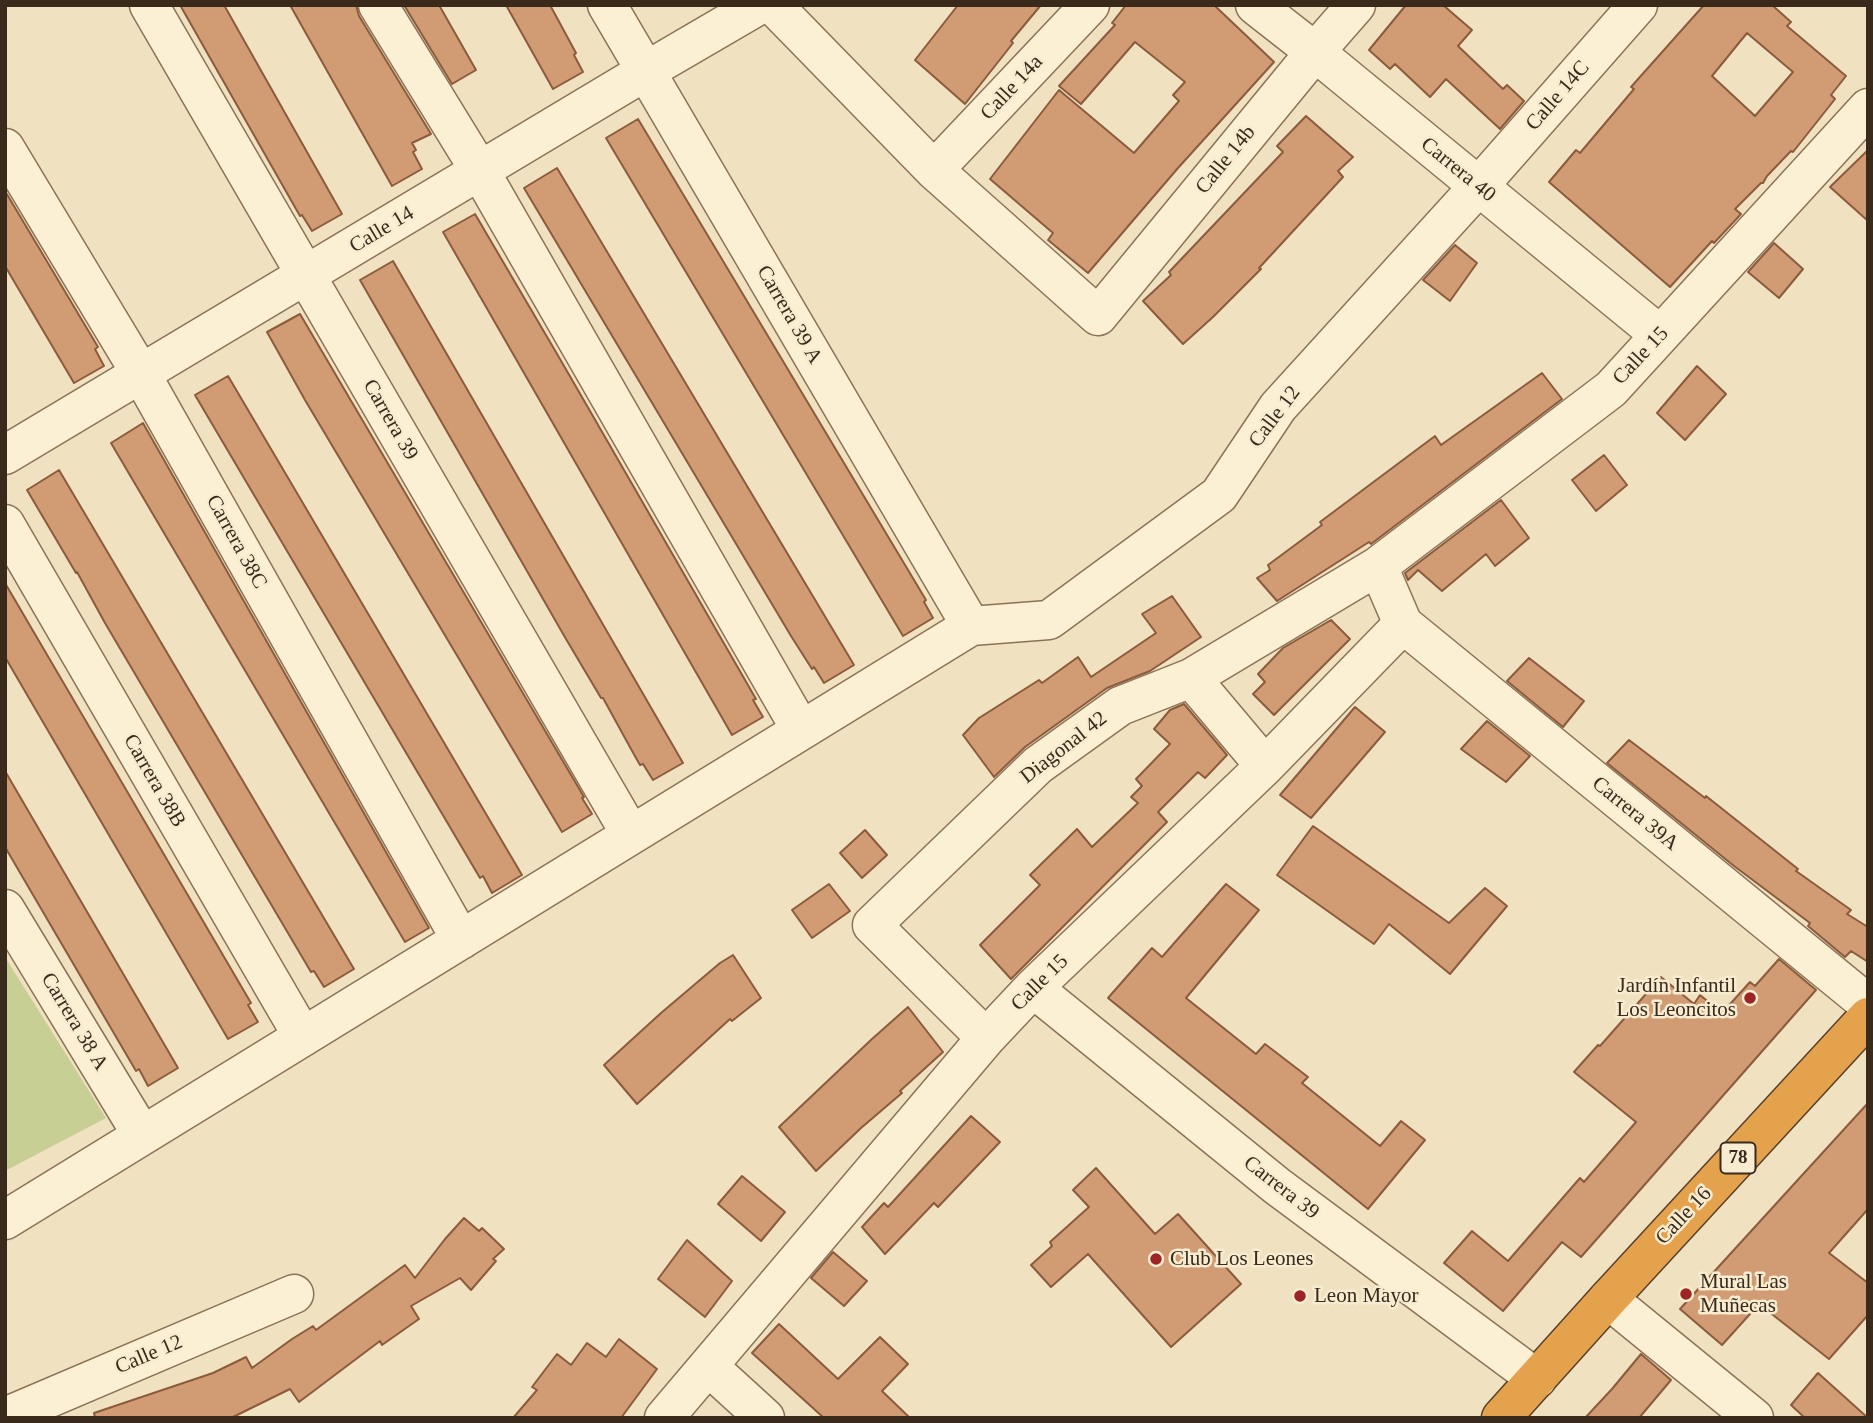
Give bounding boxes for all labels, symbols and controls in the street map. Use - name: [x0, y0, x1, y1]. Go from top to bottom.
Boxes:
- street label: Calle 14a: [976, 50, 1048, 126]
- street label: Calle 14C: [1521, 56, 1595, 136]
- street label: Calle 14b: [1191, 121, 1261, 199]
- street label: Carrera 40: [1415, 132, 1501, 208]
- street label: Calle 14: [345, 201, 419, 259]
- street label: Carrera 39 A: [751, 261, 827, 369]
- street label: Calle 15: [1608, 322, 1674, 390]
- street label: Carrera 39: [357, 375, 423, 465]
- street label: Calle 12: [1244, 381, 1306, 453]
- street label: Carrera 38C: [200, 491, 272, 593]
- street label: Diagonal 42: [1016, 706, 1112, 790]
- street label: Carrera 38B: [117, 730, 191, 832]
- street label: Carrera 39A: [1587, 771, 1683, 857]
- street label: Calle 15: [1006, 949, 1074, 1017]
- street label: Carrera 38 A: [35, 969, 113, 1075]
- place label: Jardín Infantil Los Leoncitos: [1616, 973, 1736, 1023]
- marker: Jardín Infantil Los Leoncitos: [1742, 990, 1758, 1006]
- road number: 78: [1720, 1142, 1756, 1174]
- street label: Carrera 39: [1238, 1151, 1324, 1225]
- street label: Calle 16: [1651, 1182, 1717, 1250]
- place label: Club Los Leones: [1170, 1246, 1313, 1272]
- marker: Club Los Leones: [1148, 1251, 1164, 1267]
- place label: Mural Las Muñecas: [1700, 1269, 1787, 1319]
- place label: Leon Mayor: [1314, 1283, 1418, 1309]
- marker: Mural Las Muñecas: [1678, 1286, 1694, 1302]
- marker: Leon Mayor: [1292, 1288, 1308, 1304]
- street label: Calle 12: [112, 1330, 186, 1380]

